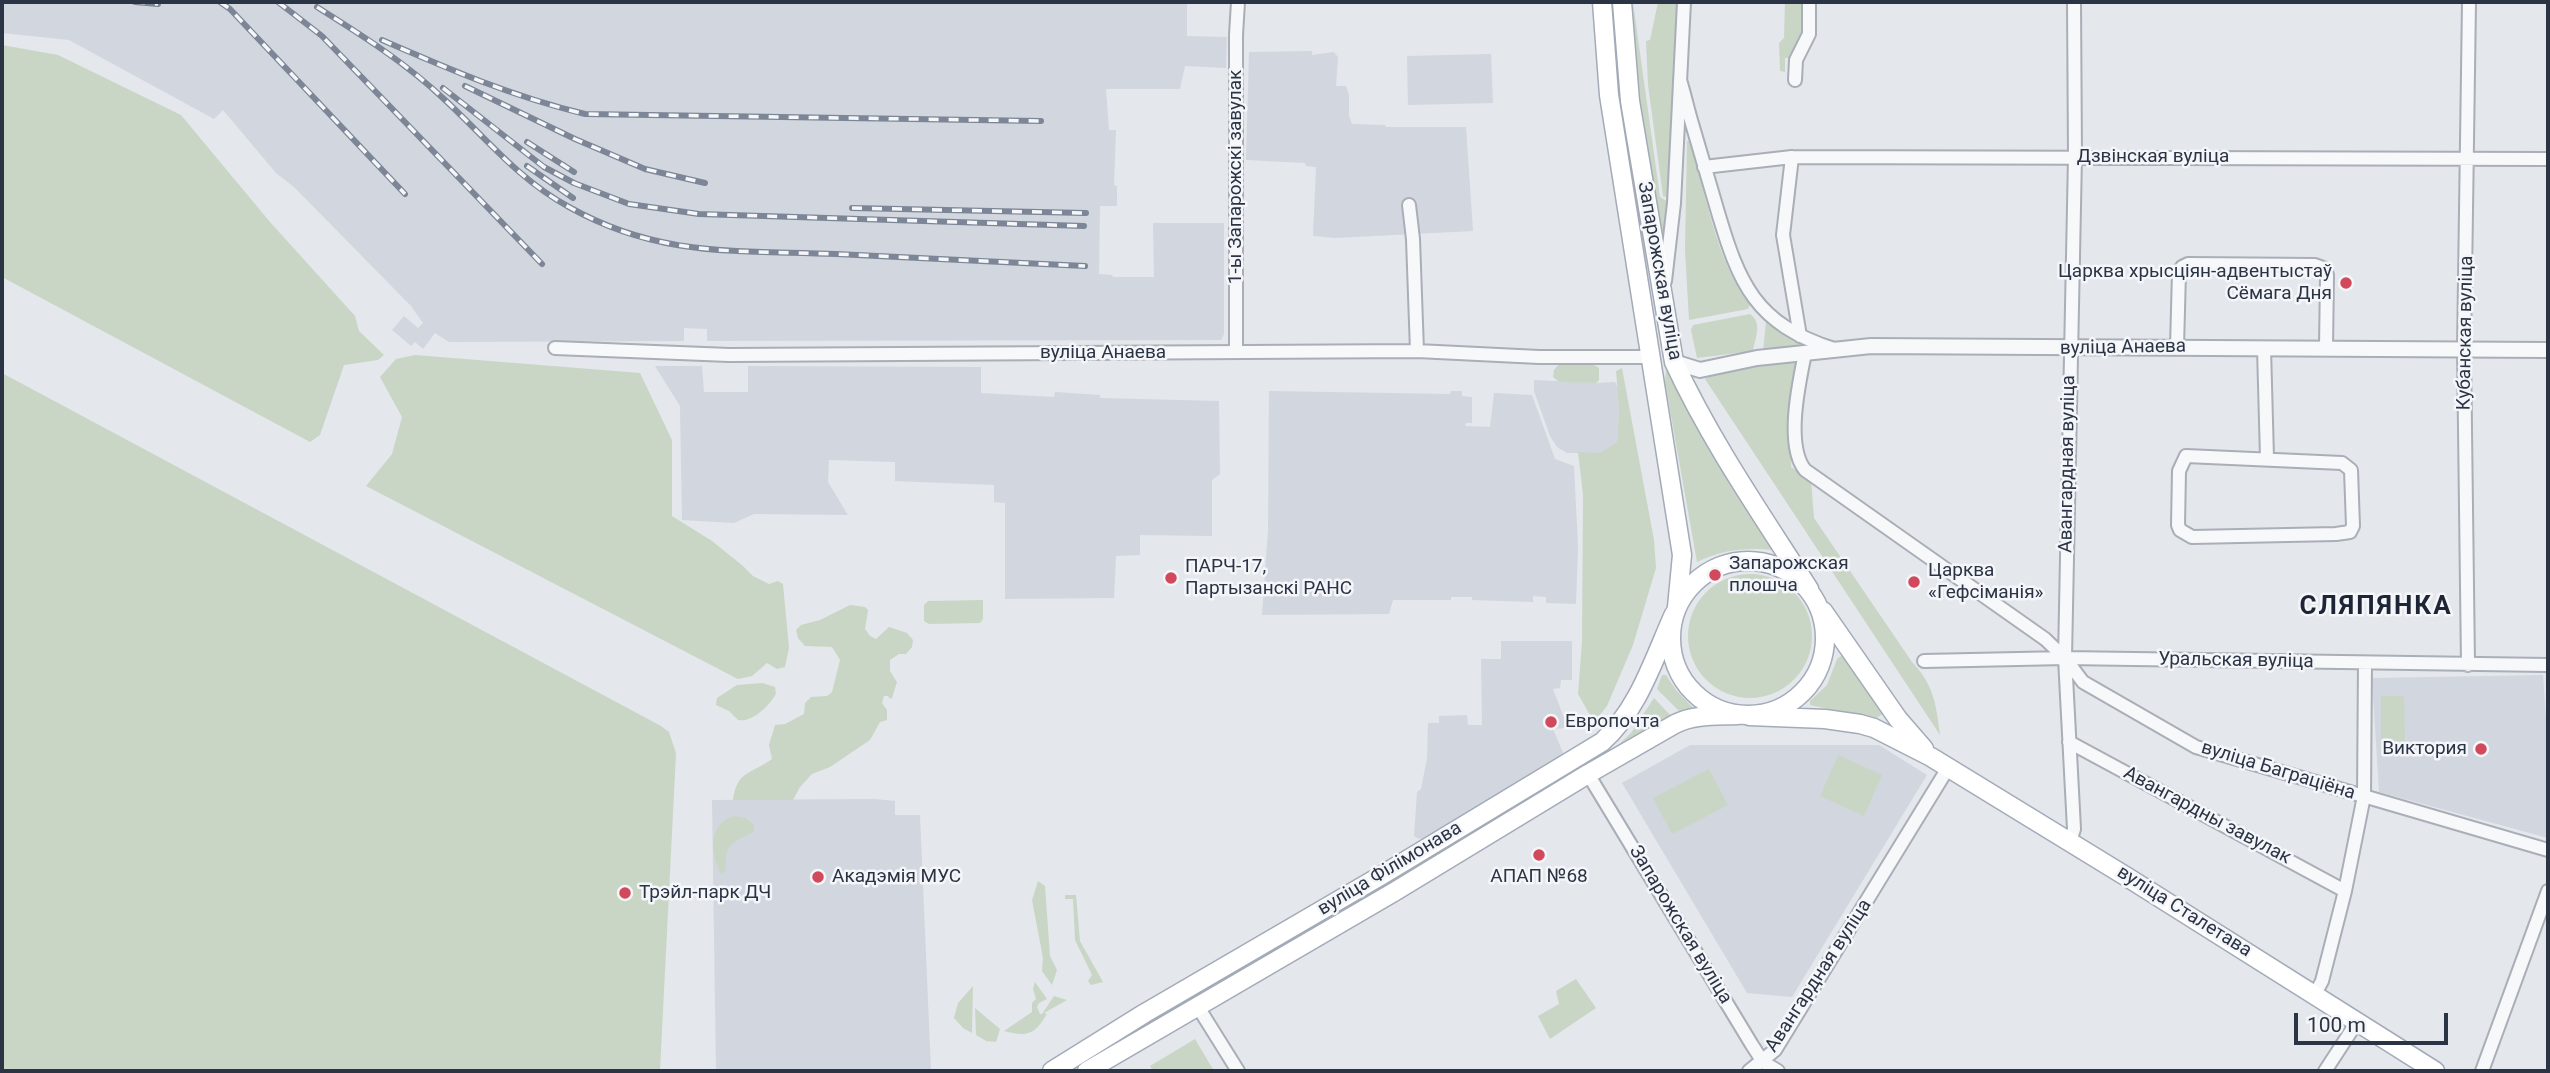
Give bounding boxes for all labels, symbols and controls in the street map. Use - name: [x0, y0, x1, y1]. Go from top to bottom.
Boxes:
- street label: 1-ы Запарожскі завулак: [1225, 70, 1247, 284]
- street label: Дзвінская вуліца: [2077, 146, 2229, 168]
- street label: Запарожская вуліца: [1632, 180, 1686, 362]
- street label: Кубанская вуліца: [2453, 255, 2479, 411]
- place label: Царква хрысціян-адвентыстаў Сёмага Дня: [2058, 261, 2332, 305]
- marker: Царква хрысціян-адвентыстаў Сёмага Дня: [2338, 275, 2354, 291]
- street label: вуліца Анаева: [2060, 336, 2186, 360]
- street label: вуліца Анаева: [1040, 342, 1166, 364]
- street label: Авангардная вуліца: [2055, 375, 2081, 553]
- place label: Запарожская плошча: [1729, 553, 1849, 597]
- place label: ПАРЧ-17, Партызанскі РАНС: [1185, 556, 1352, 600]
- place label: Царква «Гефсіманія»: [1928, 560, 2044, 604]
- marker: Запарожская плошча: [1707, 567, 1723, 583]
- marker: ПАРЧ-17, Партызанскі РАНС: [1163, 570, 1179, 586]
- marker: Царква «Гефсіманія»: [1906, 574, 1922, 590]
- district label: СЛЯПЯНКА: [2300, 591, 2452, 623]
- street label: Уральская вуліца: [2158, 648, 2314, 674]
- place label: Европочта: [1565, 711, 1660, 733]
- marker: Европочта: [1543, 714, 1559, 730]
- street label: вуліца Баграціёна: [2198, 737, 2358, 805]
- place label: Виктория: [2382, 738, 2467, 760]
- marker: Виктория: [2473, 741, 2489, 757]
- street label: Авангардны завулак: [2119, 762, 2295, 870]
- street label: вуліца Філімонава: [1314, 817, 1466, 921]
- street label: Запарожская вуліца: [1624, 842, 1736, 1008]
- marker: АПАП №68: [1531, 847, 1547, 863]
- street label: вуліца Сталетава: [2112, 861, 2256, 963]
- place label: Акадэмія МУС: [832, 866, 961, 888]
- place label: АПАП №68: [1490, 866, 1588, 888]
- marker: Акадэмія МУС: [810, 869, 826, 885]
- place label: Трэйл-парк ДЧ: [639, 882, 771, 904]
- marker: Трэйл-парк ДЧ: [617, 885, 633, 901]
- street label: Авангардная вуліца: [1761, 895, 1877, 1057]
- scale bar: [2298, 1000, 2452, 1044]
- text: 100 m: [2307, 1013, 2366, 1037]

